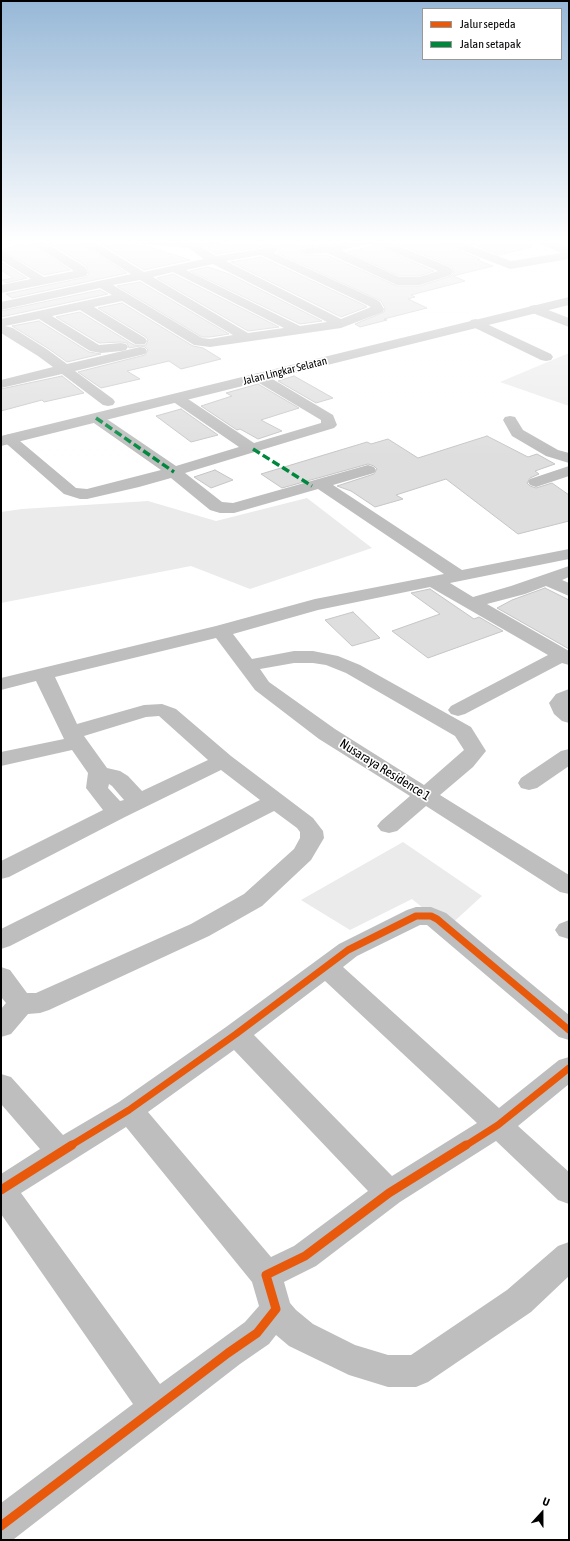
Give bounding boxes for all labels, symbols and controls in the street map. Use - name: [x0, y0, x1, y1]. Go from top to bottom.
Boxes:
- legend: [422, 8, 562, 60]
- text: Jalur sepeda: [460, 17, 516, 31]
- text: Jalan setapak: [460, 37, 521, 51]
- street label: Jalan Lingkar Selatan: [242, 354, 328, 388]
- street label: Nusaraya Residence 1: [337, 736, 433, 804]
- north arrow: [522, 1493, 562, 1533]
- text: U: [541, 1495, 551, 1509]

